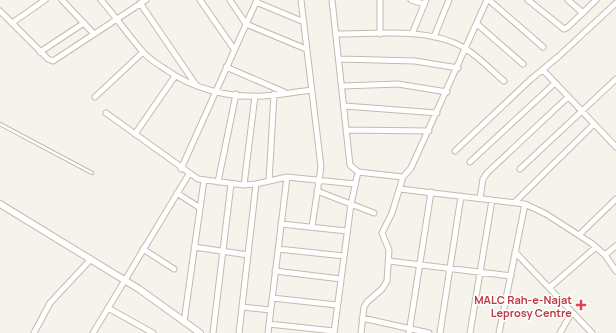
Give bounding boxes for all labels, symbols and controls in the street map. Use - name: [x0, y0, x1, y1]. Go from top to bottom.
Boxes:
- place label: MALC Rah-e-Najat Leprosy Centre: [474, 292, 572, 320]
- marker: MALC Rah-e-Najat Leprosy Centre: [575, 299, 587, 311]

